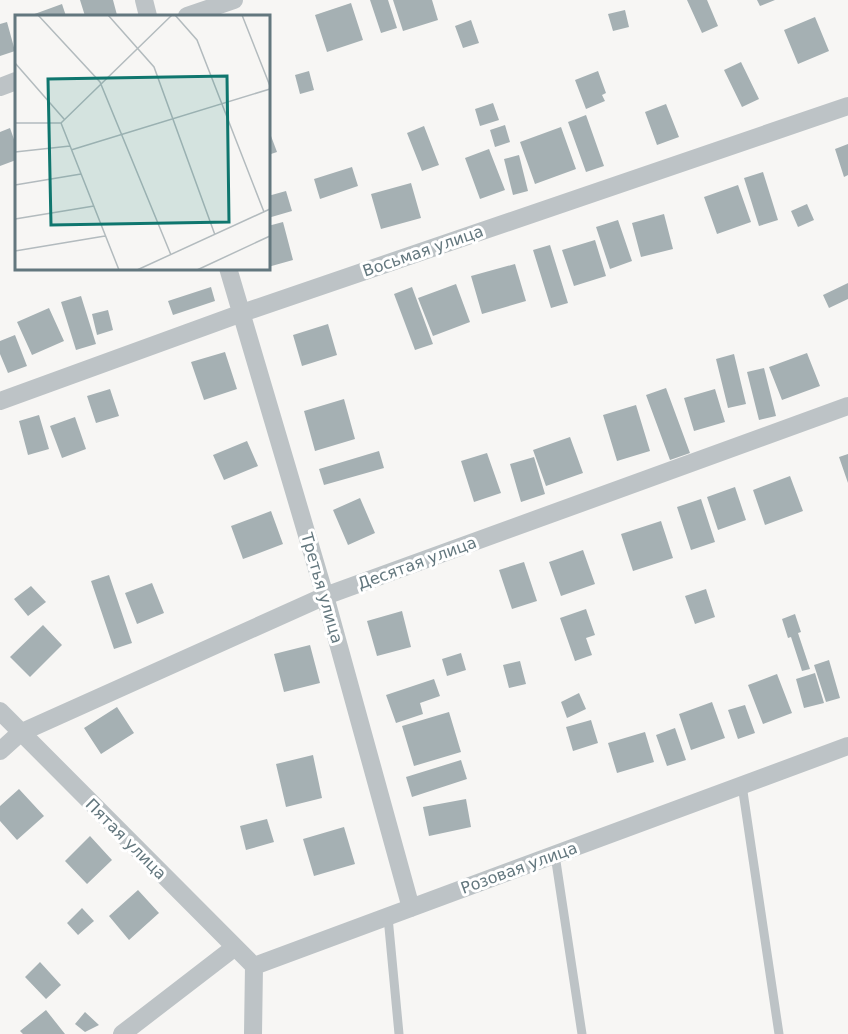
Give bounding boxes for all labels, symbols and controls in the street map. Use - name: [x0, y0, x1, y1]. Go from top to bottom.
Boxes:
- inset map: [15, 15, 270, 270]
- street label: Восьмая улица: [360, 221, 486, 281]
- street label: Третья улица: [297, 530, 347, 645]
- street label: Десятая улица: [355, 533, 479, 593]
- street label: Пятая улица: [82, 795, 170, 883]
- street label: Розовая улица: [458, 838, 580, 898]

